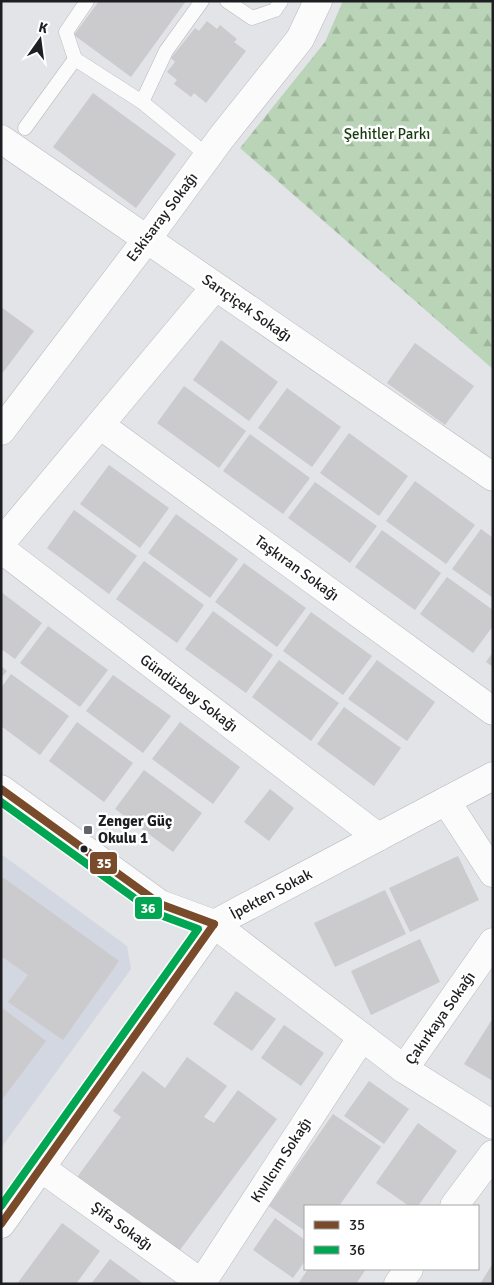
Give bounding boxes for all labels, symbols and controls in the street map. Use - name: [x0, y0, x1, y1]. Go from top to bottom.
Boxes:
- north arrow: [15, 15, 65, 65]
- text: K: [37, 19, 50, 37]
- park label: Şehitler Parkı: [344, 125, 430, 143]
- street label: Eskisaray Sokağı: [123, 169, 201, 265]
- street label: Sarıçiçek Sokağı: [199, 270, 295, 346]
- street label: Taşkıran Sokağı: [251, 531, 343, 605]
- street label: Gündüzbey Sokağı: [137, 650, 241, 736]
- place label: Zenger Güç Okulu 1: [98, 812, 172, 847]
- marker: Zenger Güç Okulu 1: [82, 824, 94, 836]
- unlabelled marker: [79, 844, 89, 854]
- line badge: 35: [89, 851, 118, 875]
- text: 35: [96, 855, 112, 872]
- street label: İpekten Sokak: [227, 865, 315, 923]
- line badge: 36: [134, 896, 163, 920]
- text: 36: [140, 900, 156, 917]
- street label: Çakırkaya Sokağı: [401, 968, 479, 1068]
- street label: Kıvılcım Sokağı: [247, 1114, 315, 1206]
- street label: Şifa Sokağı: [88, 1198, 156, 1254]
- legend: [304, 1205, 479, 1270]
- text: 35: [349, 1216, 365, 1234]
- text: 36: [349, 1241, 365, 1259]

